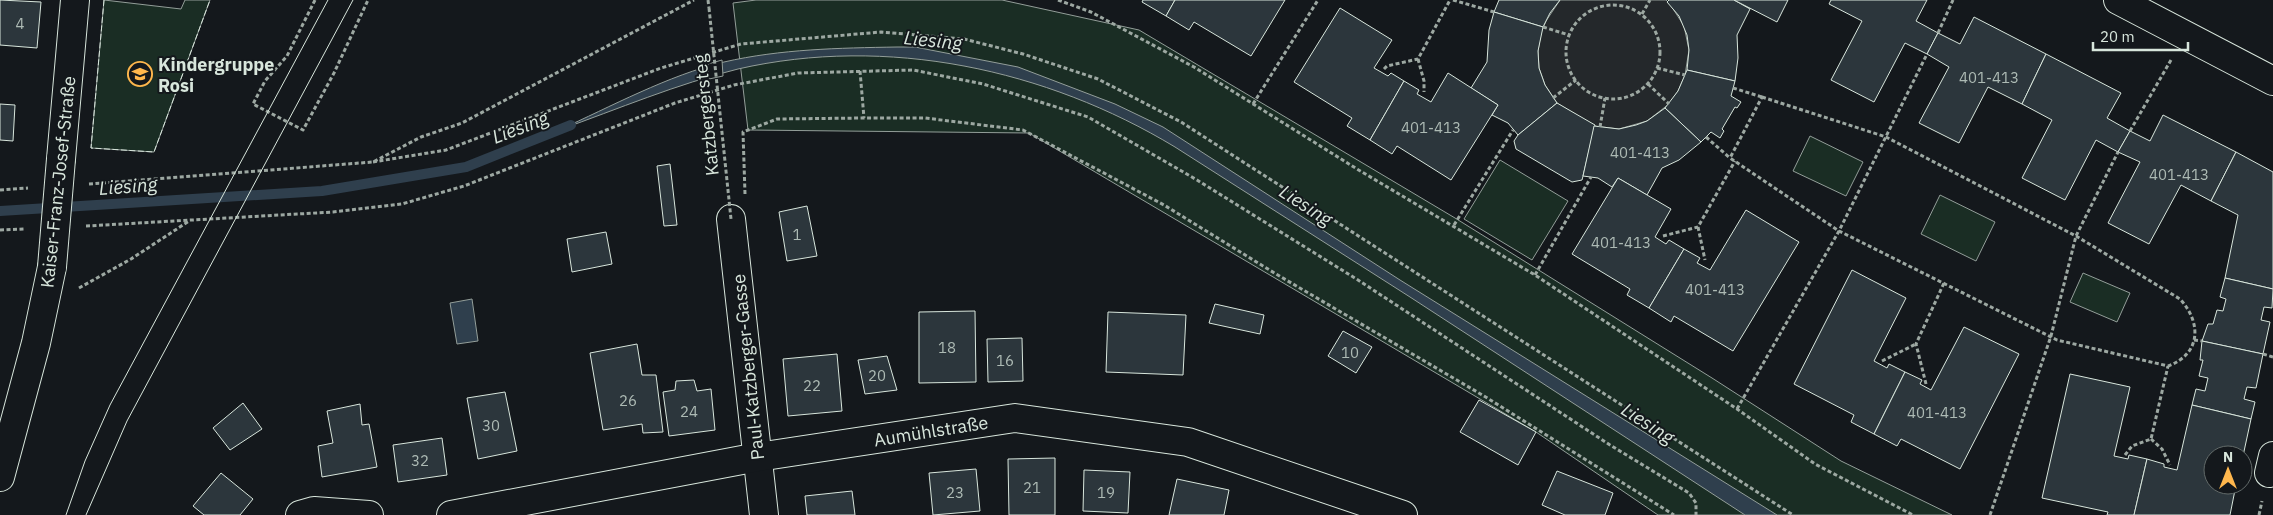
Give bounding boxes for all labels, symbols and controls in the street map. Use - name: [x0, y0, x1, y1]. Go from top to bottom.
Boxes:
- house number: 4: [15, 14, 25, 33]
- scale bar: [2093, 20, 2188, 52]
- water label: Liesing: [903, 25, 965, 55]
- text: 20 m: [2100, 27, 2135, 46]
- place label: Kindergruppe Rosi: [158, 53, 274, 97]
- street label: Katzbergersteg: [688, 53, 724, 177]
- school or university icon: Kindergruppe Rosi: [127, 61, 153, 87]
- house number: 401-413: [1959, 68, 2019, 87]
- street label: Kaiser-Franz-Josef-Straße: [35, 75, 81, 289]
- water label: Liesing: [488, 105, 553, 149]
- house number: 401-413: [1401, 118, 1461, 137]
- house number: 401-413: [1610, 143, 1670, 162]
- house number: 401-413: [2149, 165, 2209, 184]
- water label: Liesing: [98, 172, 159, 200]
- water label: Liesing: [1275, 179, 1338, 232]
- house number: 1: [792, 225, 802, 244]
- house number: 401-413: [1591, 233, 1651, 252]
- street label: Paul-Katzberger-Gasse: [727, 273, 769, 461]
- house number: 401-413: [1685, 280, 1745, 299]
- house number: 18: [938, 338, 956, 357]
- house number: 10: [1341, 343, 1359, 362]
- house number: 16: [996, 351, 1014, 370]
- house number: 20: [868, 366, 886, 385]
- house number: 22: [803, 376, 821, 395]
- house number: 26: [619, 391, 637, 410]
- water label: Liesing: [1617, 397, 1680, 450]
- house number: 24: [680, 402, 698, 421]
- house number: 401-413: [1907, 403, 1967, 422]
- street label: Aumühlstraße: [872, 411, 990, 451]
- house number: 30: [482, 416, 500, 435]
- north arrow: [2203, 445, 2253, 495]
- text: N: [2223, 448, 2233, 466]
- house number: 32: [411, 451, 429, 470]
- house number: 21: [1023, 478, 1041, 497]
- house number: 23: [946, 483, 964, 502]
- house number: 19: [1097, 483, 1115, 502]

